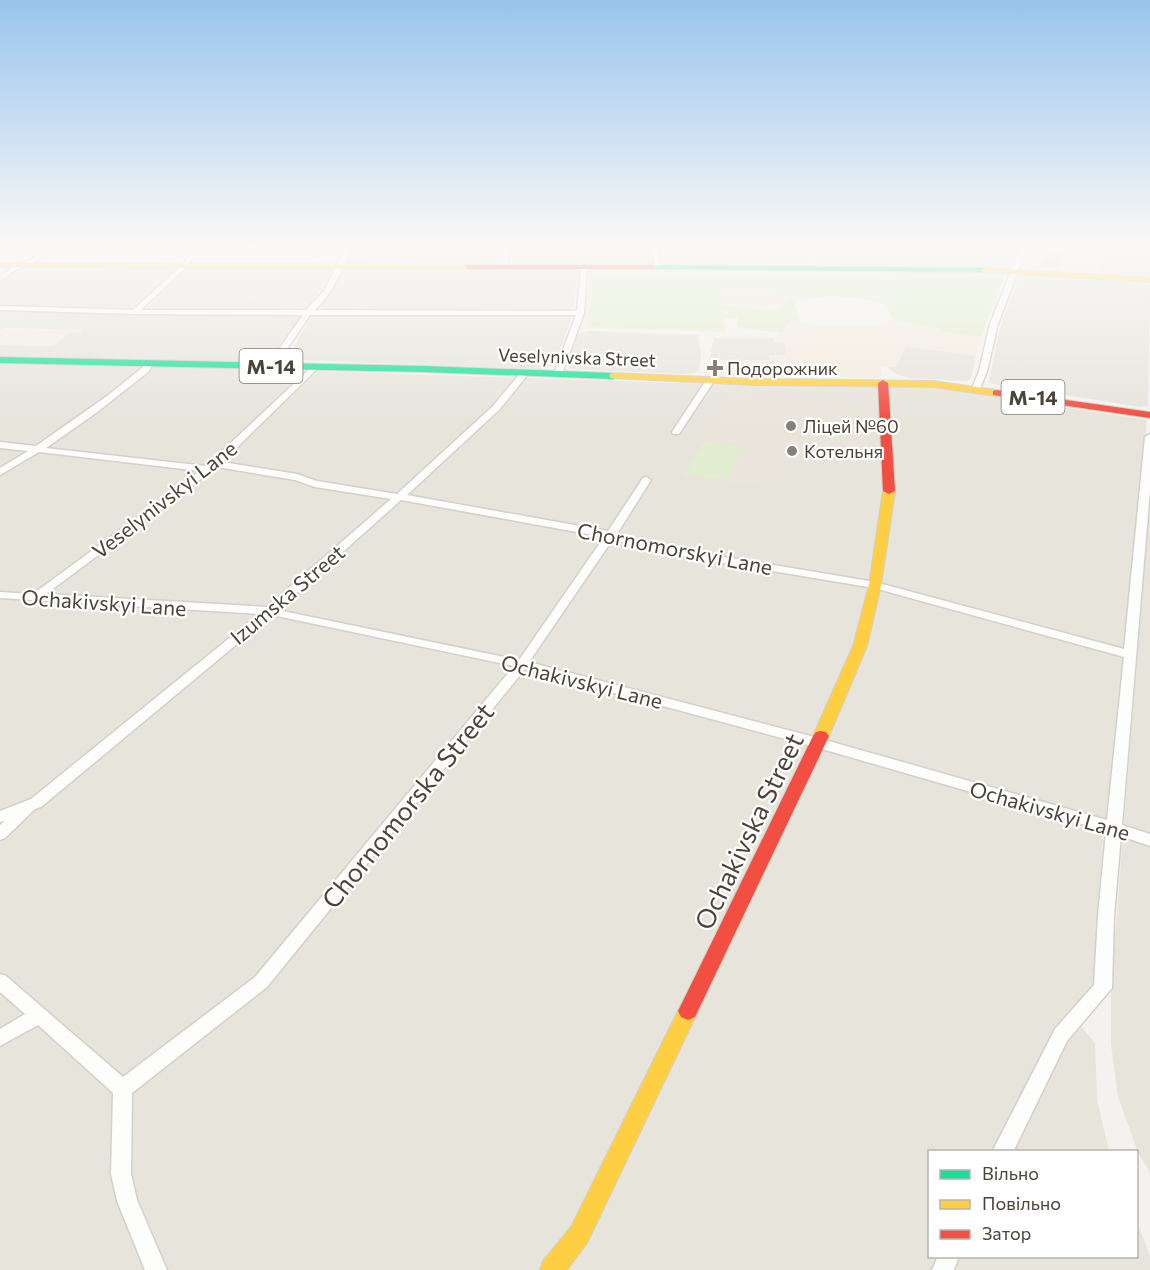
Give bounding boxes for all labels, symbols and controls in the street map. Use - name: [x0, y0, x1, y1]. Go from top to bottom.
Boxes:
- street label: Veselynivska Street: [498, 343, 656, 371]
- road number: М-14: [240, 349, 302, 383]
- place label: Подорожник: [727, 357, 838, 379]
- marker: Подорожник: [708, 361, 722, 375]
- road number: М-14: [1002, 380, 1064, 414]
- place label: Ліцей №60: [803, 415, 899, 437]
- marker: Ліцей №60: [784, 419, 798, 433]
- street label: Veselynivskyi Lane: [87, 435, 241, 563]
- place label: Котельня: [804, 440, 883, 462]
- marker: Котельня: [785, 444, 799, 458]
- street label: Chornomorskyi Lane: [575, 517, 775, 579]
- street label: Izumska Street: [225, 539, 349, 649]
- street label: Ochakivskyi Lane: [21, 584, 187, 620]
- street label: Ochakivskyi Lane: [499, 649, 665, 713]
- street label: Chornomorska Street: [315, 696, 499, 914]
- street label: Ochakivska Street: [687, 728, 809, 934]
- street label: Ochakivskyi Lane: [967, 775, 1133, 845]
- legend: [928, 1150, 1138, 1258]
- text: Вільно: [982, 1162, 1039, 1184]
- text: Повільно: [982, 1192, 1061, 1214]
- text: Затор: [982, 1222, 1031, 1244]

